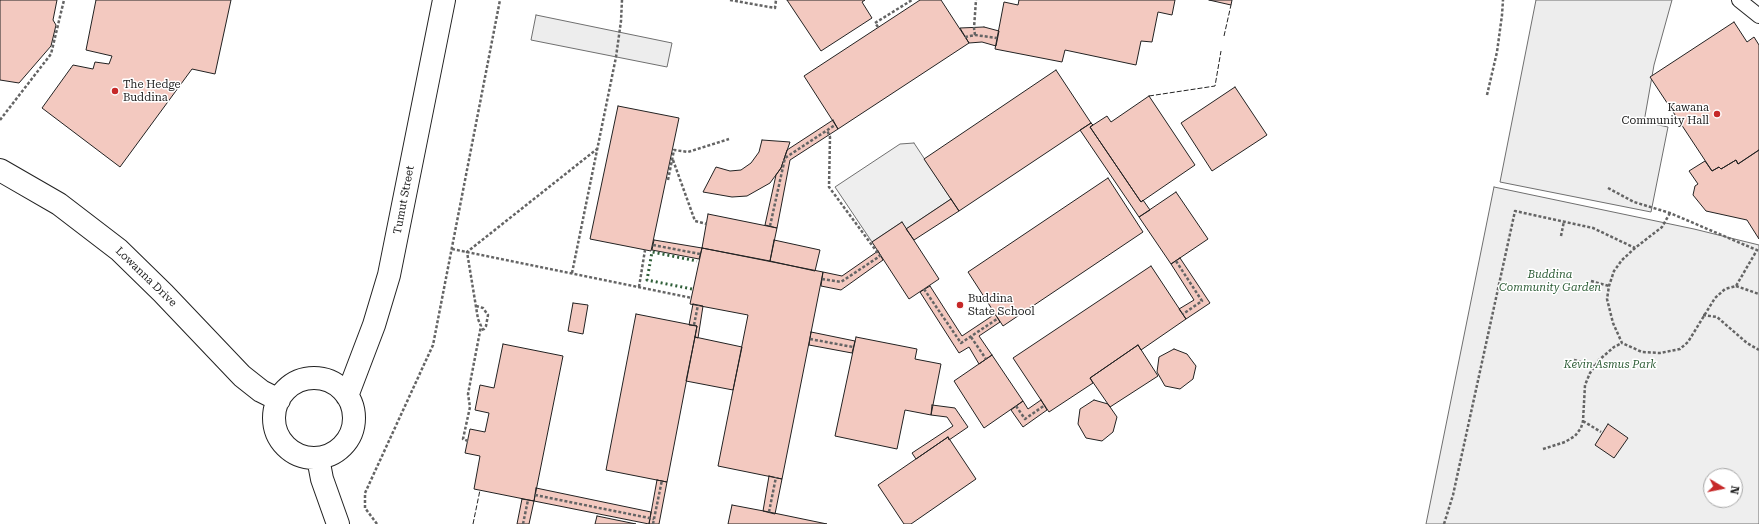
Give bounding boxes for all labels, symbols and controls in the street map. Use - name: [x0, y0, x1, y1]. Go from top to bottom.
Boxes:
- place label: The Hedge Buddina: [123, 78, 180, 104]
- marker: The Hedge Buddina: [110, 86, 120, 96]
- place label: Kawana Community Hall: [1622, 101, 1709, 127]
- marker: Kawana Community Hall: [1712, 109, 1722, 119]
- street label: Tumut Street: [391, 165, 417, 235]
- street label: Lowanna Drive: [113, 244, 179, 310]
- park label: Buddina Community Garden: [1499, 268, 1601, 294]
- place label: Buddina State School: [968, 292, 1035, 318]
- marker: Buddina State School: [955, 300, 965, 310]
- park label: Kevin Asmus Park: [1564, 358, 1656, 372]
- north arrow: [1703, 468, 1743, 508]
- text: N: [1727, 485, 1741, 495]

